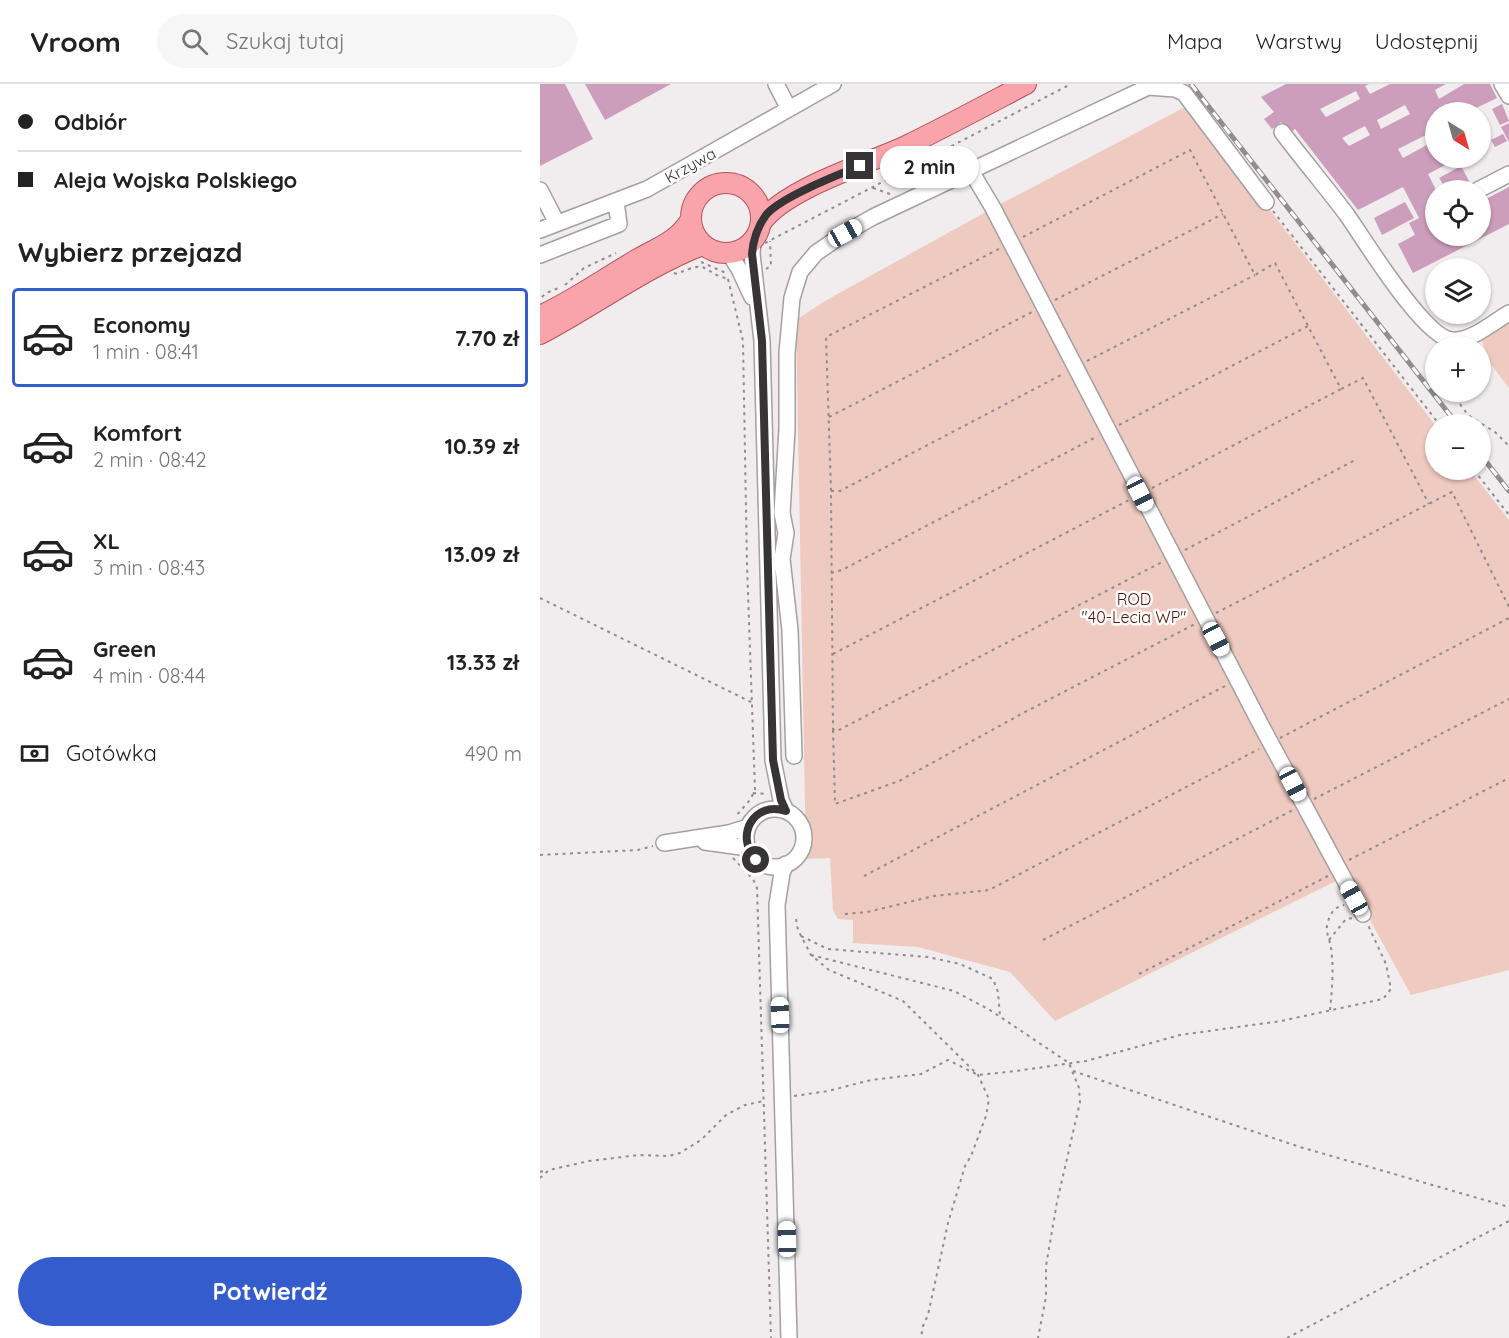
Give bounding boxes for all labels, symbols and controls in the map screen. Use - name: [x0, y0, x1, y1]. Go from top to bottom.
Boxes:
- search box: [157, 14, 577, 68]
- text: Vroom: [30, 24, 121, 59]
- icon: search: [178, 25, 211, 58]
- text: Szukaj tutaj: [226, 27, 345, 55]
- text: Mapa: [1167, 28, 1222, 54]
- text: Warstwy: [1255, 28, 1342, 54]
- text: Udostępnij: [1375, 28, 1479, 54]
- north arrow: [1425, 102, 1491, 168]
- map controls: [1425, 102, 1491, 480]
- text: Odbiór: [54, 108, 127, 136]
- street label: Krzywa: [661, 143, 719, 187]
- callout: 2 min: [881, 145, 980, 187]
- route end: [846, 152, 873, 179]
- text: 2 min: [903, 154, 956, 179]
- text: Aleja Wojska Polskiego: [54, 166, 297, 194]
- button: locate: [1425, 180, 1491, 246]
- car: [825, 216, 865, 250]
- text: Wybierz przejazd: [18, 235, 242, 269]
- button: layers: [1425, 258, 1491, 324]
- icon: car: [21, 311, 75, 365]
- text: Economy: [93, 311, 191, 339]
- text: 7.70 zł: [455, 324, 519, 352]
- button: +: [1425, 336, 1491, 402]
- text: 1 min · 08:41: [93, 339, 199, 364]
- button: −: [1425, 414, 1491, 480]
- icon: car: [21, 419, 75, 473]
- text: Komfort: [93, 419, 182, 447]
- text: 10.39 zł: [444, 432, 519, 460]
- text: 2 min · 08:42: [93, 447, 207, 472]
- car: [1124, 474, 1156, 514]
- icon: car: [21, 527, 75, 581]
- text: XL: [93, 527, 120, 555]
- text: 13.09 zł: [444, 540, 519, 568]
- text: 3 min · 08:43: [93, 555, 205, 580]
- park label: ROD "40-Lecia WP": [1082, 589, 1186, 627]
- car: [1200, 619, 1232, 659]
- icon: car: [21, 635, 75, 689]
- text: Green: [93, 635, 156, 663]
- text: 13.33 zł: [447, 648, 519, 676]
- text: 4 min · 08:44: [93, 663, 205, 688]
- icon: cash: [18, 737, 51, 770]
- text: Gotówka: [66, 739, 157, 767]
- text: 490 m: [465, 741, 522, 766]
- car: [1277, 764, 1309, 804]
- route start: [742, 846, 769, 873]
- car: [1337, 878, 1371, 918]
- car: [770, 997, 790, 1033]
- car: [778, 1221, 796, 1257]
- button: Potwierdź: [18, 1257, 522, 1326]

